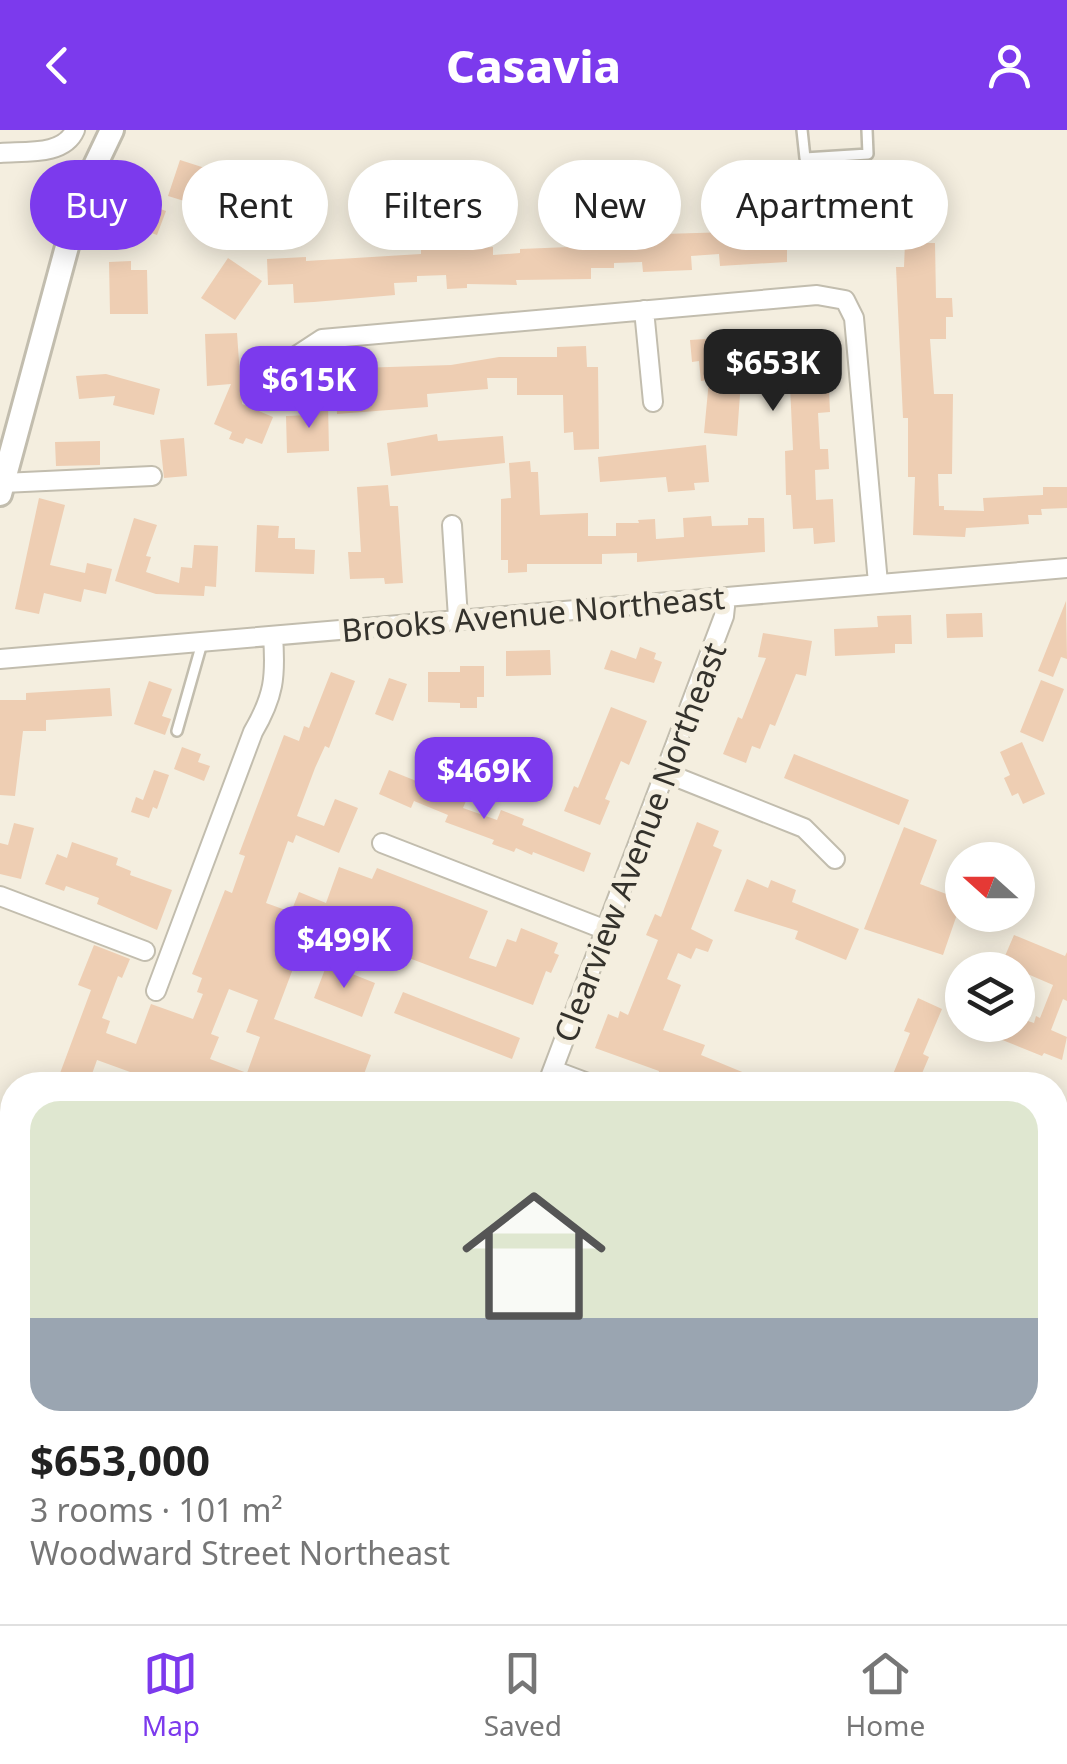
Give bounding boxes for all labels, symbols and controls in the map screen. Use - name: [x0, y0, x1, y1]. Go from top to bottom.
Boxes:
- text: Casavia: [446, 35, 621, 96]
- icon: back: [30, 38, 85, 93]
- icon: person: [982, 38, 1037, 93]
- chip: Buy: [30, 160, 162, 250]
- chip: Rent: [182, 160, 328, 250]
- chip: Filters: [348, 160, 518, 250]
- chip: New: [538, 160, 681, 250]
- chip: Apartment: [701, 160, 948, 250]
- pin: $653K: [703, 329, 843, 414]
- text: $653K: [726, 340, 820, 383]
- pin: $615K: [239, 346, 379, 431]
- text: $615K: [262, 357, 356, 400]
- street label: Brooks Avenue Northeast: [340, 575, 726, 651]
- street label: Clearview Avenue Northeast: [543, 636, 735, 1048]
- pin: $469K: [414, 737, 554, 822]
- text: $469K: [437, 748, 531, 791]
- north arrow: [945, 842, 1035, 932]
- map controls: [945, 842, 1035, 1042]
- pin: $499K: [274, 906, 414, 991]
- text: $499K: [297, 917, 391, 960]
- button: layers: [945, 952, 1035, 1042]
- icon: home: [444, 1166, 624, 1346]
- text: $653,000: [30, 1431, 210, 1488]
- text: 3 rooms · 101 m²: [30, 1488, 283, 1531]
- text: Woodward Street Northeast: [30, 1531, 450, 1574]
- tab: Map: [142, 1646, 200, 1744]
- tab: Saved: [484, 1646, 562, 1744]
- tab: Home: [846, 1646, 925, 1744]

